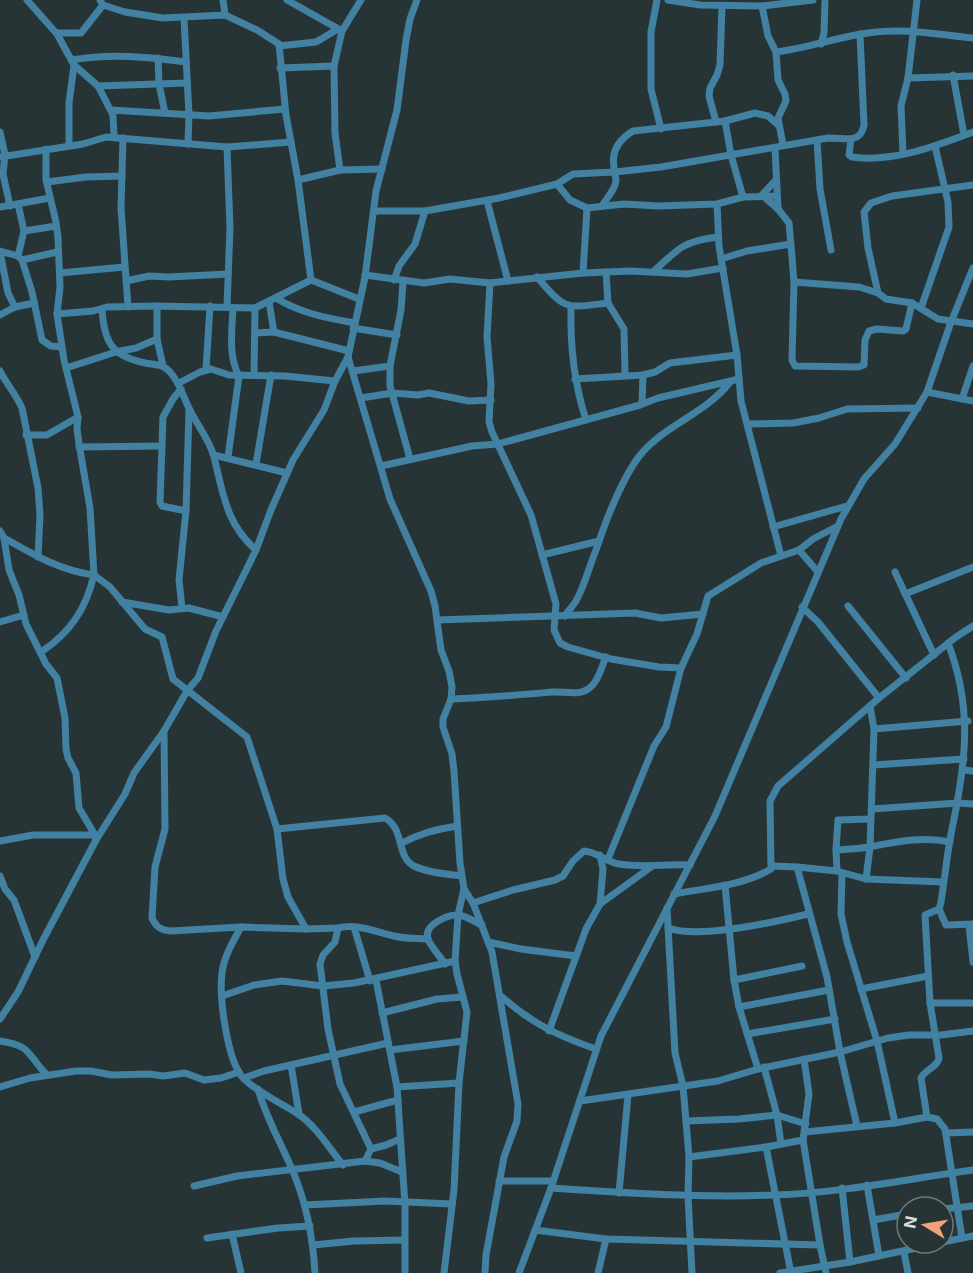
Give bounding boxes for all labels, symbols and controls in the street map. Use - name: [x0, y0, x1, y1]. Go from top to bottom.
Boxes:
- north arrow: [895, 1195, 955, 1255]
- text: N: [899, 1214, 921, 1230]

